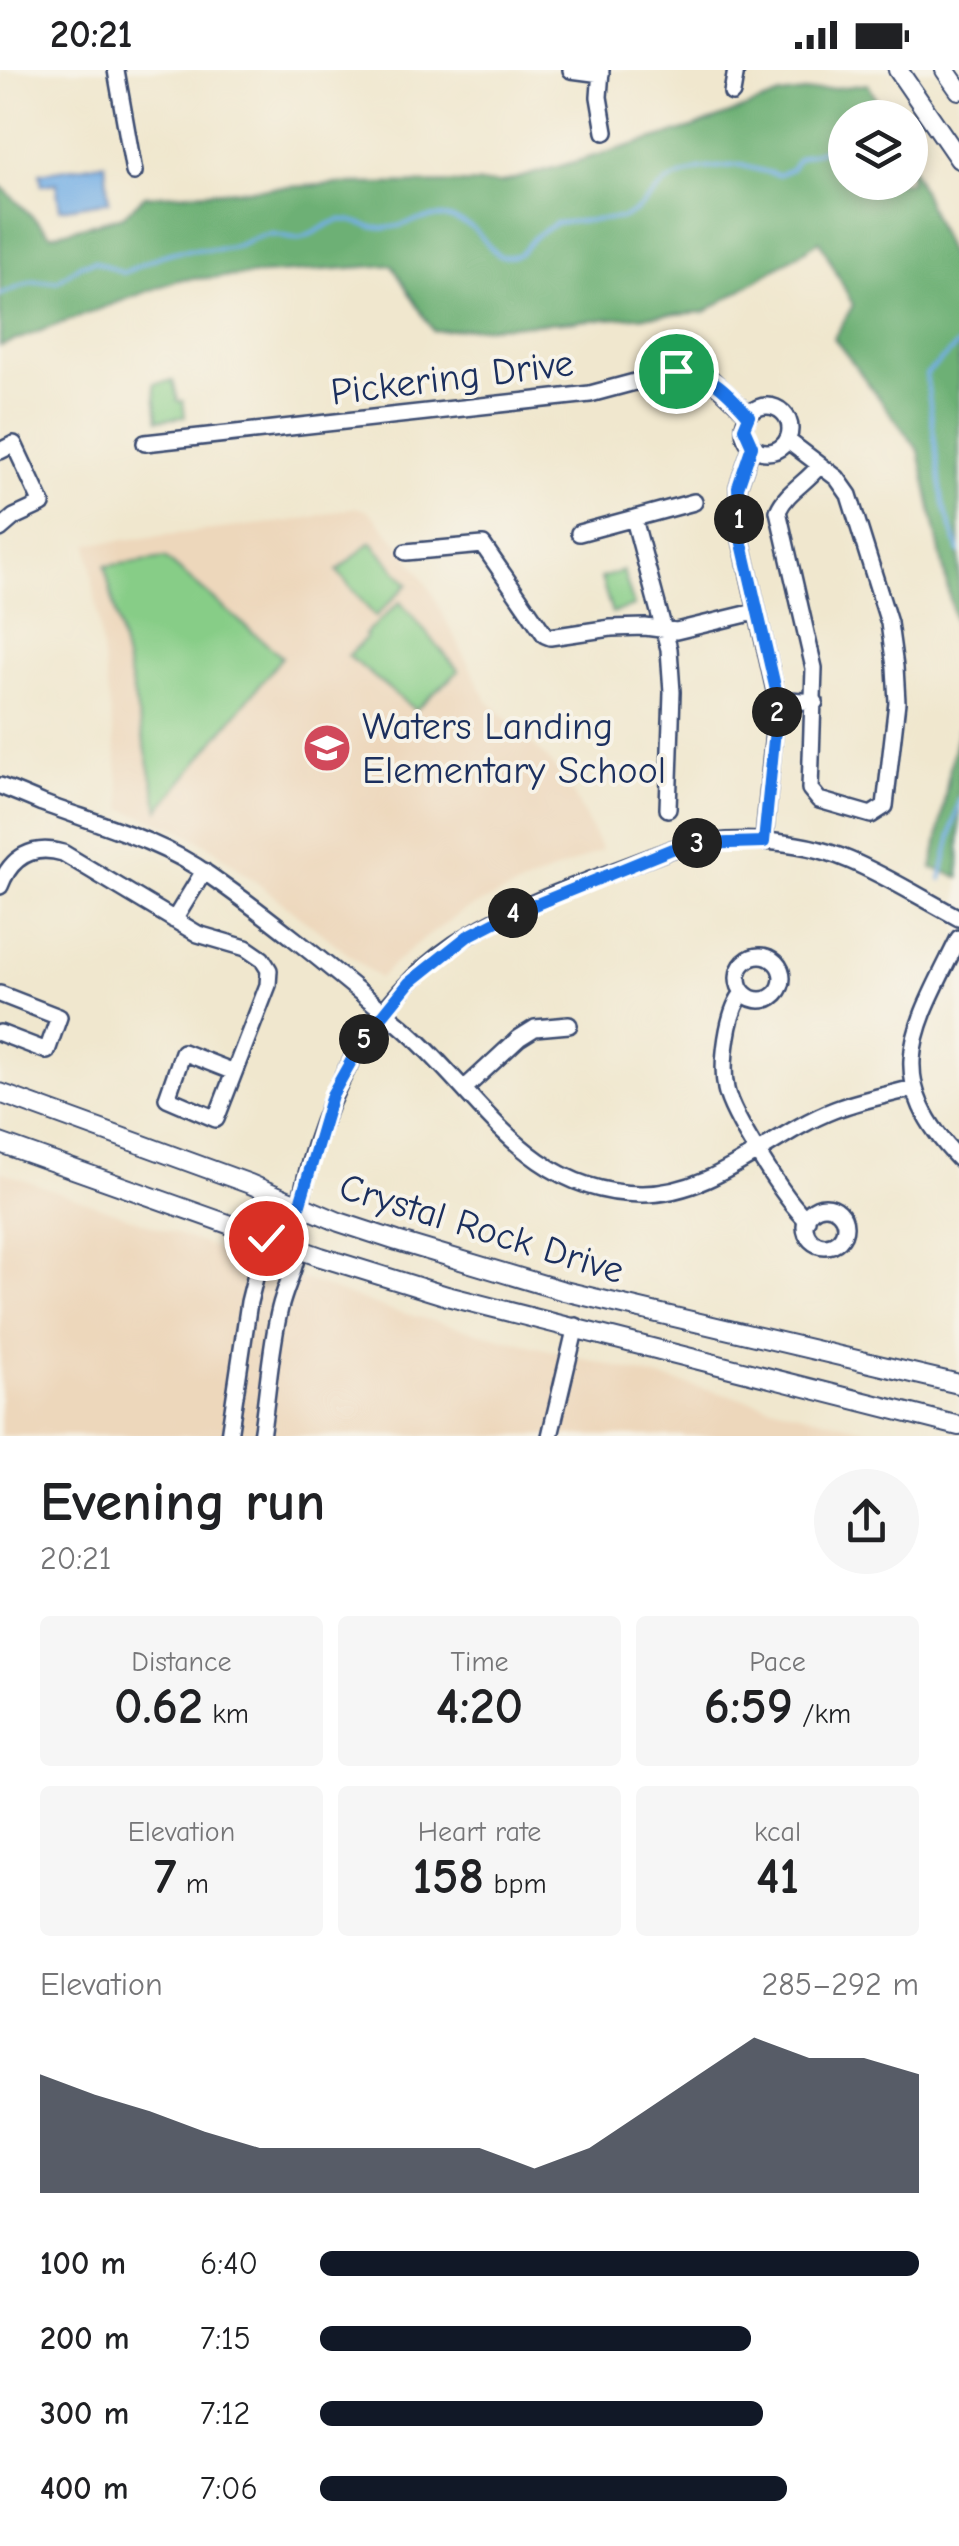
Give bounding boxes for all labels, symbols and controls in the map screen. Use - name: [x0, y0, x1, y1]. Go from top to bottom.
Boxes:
- text: 20:21: [50, 13, 132, 57]
- map controls: [828, 100, 928, 200]
- button: layers: [828, 100, 928, 200]
- pin: [634, 329, 719, 414]
- street label: Pickering Drive: [328, 341, 576, 415]
- icon: arrive: [649, 344, 704, 399]
- pin: 1: [714, 494, 764, 544]
- text: 1: [733, 503, 745, 535]
- pin: 2: [752, 687, 802, 737]
- text: 2: [770, 696, 784, 728]
- place label: Waters Landing Elementary School: [362, 705, 666, 793]
- school or university icon: Waters Landing Elementary School: [301, 722, 353, 774]
- pin: 3: [672, 818, 722, 868]
- text: 3: [690, 827, 704, 859]
- pin: 4: [488, 888, 538, 938]
- text: 4: [506, 897, 520, 929]
- pin: 5: [339, 1014, 389, 1064]
- text: 5: [357, 1023, 371, 1055]
- street label: Crystal Rock Drive: [334, 1165, 629, 1293]
- pin: [224, 1196, 309, 1281]
- icon: check: [239, 1211, 294, 1266]
- button: share: [814, 1469, 919, 1574]
- text: Evening run: [40, 1470, 325, 1534]
- text: 20:21: [40, 1540, 111, 1577]
- text: Distance: [131, 1646, 232, 1678]
- text: Time: [450, 1646, 509, 1678]
- text: Pace: [749, 1646, 806, 1678]
- text: 0.62: [114, 1678, 203, 1736]
- text: 4:20: [436, 1678, 523, 1736]
- text: 6:59: [704, 1678, 793, 1736]
- text: km: [203, 1698, 249, 1730]
- text: /km: [793, 1698, 851, 1730]
- text: Elevation: [128, 1816, 235, 1848]
- text: Heart rate: [418, 1816, 541, 1848]
- text: kcal: [754, 1816, 801, 1848]
- text: 7: [154, 1848, 176, 1906]
- text: 158: [412, 1848, 484, 1906]
- text: 41: [756, 1848, 799, 1906]
- text: m: [176, 1868, 209, 1900]
- text: bpm: [484, 1868, 547, 1900]
- text: Elevation: [40, 1966, 163, 2003]
- text: 285–292 m: [762, 1966, 919, 2003]
- text: 100 m: [40, 2245, 126, 2282]
- text: 6:40: [200, 2245, 258, 2282]
- text: 200 m: [40, 2320, 129, 2357]
- text: 7:15: [200, 2320, 251, 2357]
- text: 300 m: [40, 2395, 129, 2432]
- text: 7:12: [200, 2395, 250, 2432]
- text: 400 m: [40, 2470, 128, 2507]
- text: 7:06: [200, 2470, 258, 2507]

